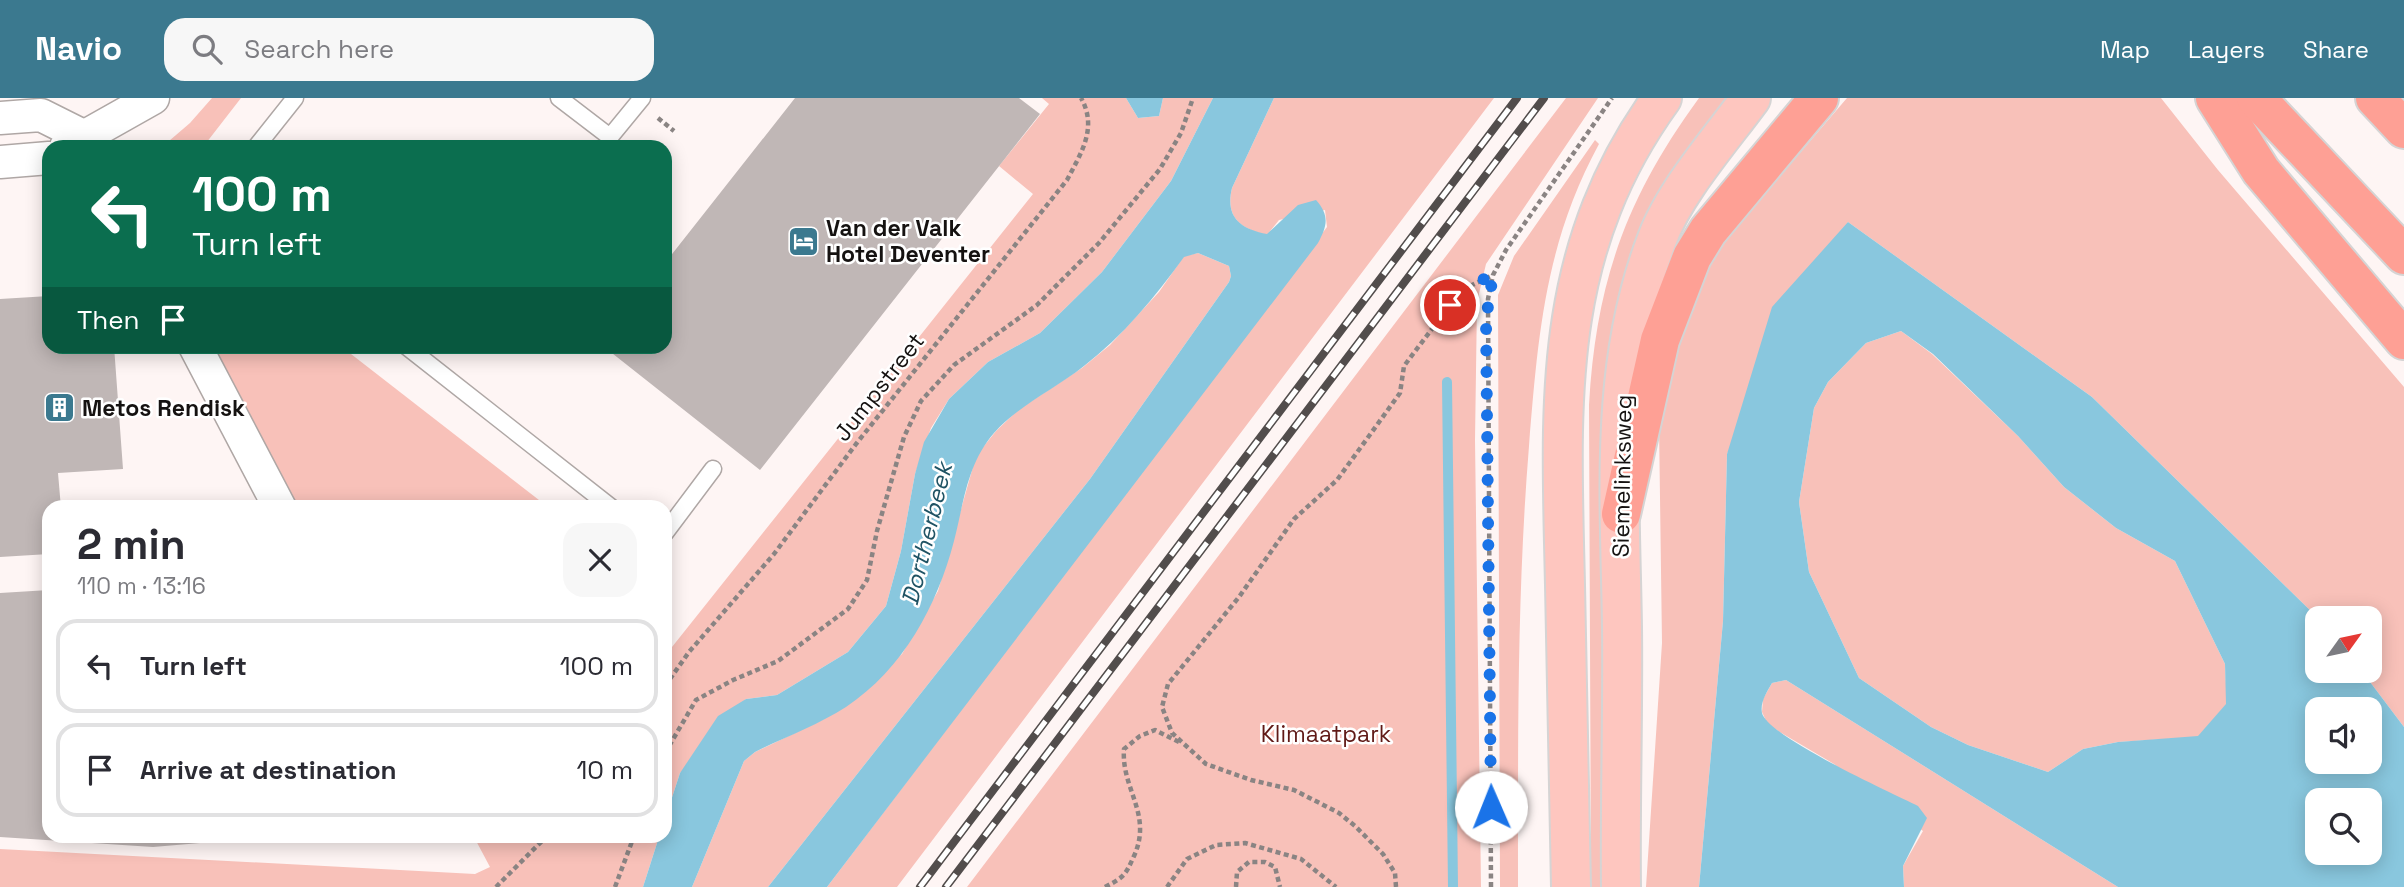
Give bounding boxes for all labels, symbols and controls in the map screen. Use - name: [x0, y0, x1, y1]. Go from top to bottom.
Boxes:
- search box: [164, 18, 654, 81]
- text: Navio: [35, 28, 122, 70]
- icon: search: [188, 30, 226, 68]
- text: Search here: [244, 32, 394, 66]
- text: Map: [2100, 34, 2150, 65]
- text: Layers: [2188, 34, 2265, 65]
- text: Share: [2303, 34, 2369, 65]
- text: 100 m: [192, 163, 332, 225]
- icon: left: [77, 168, 168, 259]
- place label: Van der Valk Hotel Deventer: [826, 213, 990, 269]
- text: Turn left: [192, 224, 322, 264]
- hotel icon: Van der Valk Hotel Deventer: [786, 224, 820, 258]
- pin: [1420, 275, 1480, 335]
- icon: arrive: [1431, 286, 1469, 324]
- icon: arrive: [154, 301, 192, 339]
- text: Then: [77, 303, 140, 337]
- street label: Jumpstreet: [827, 327, 931, 447]
- building icon: Metos Rendisk: [42, 391, 76, 425]
- place label: Metos Rendisk: [82, 393, 245, 423]
- street label: Siemelinksweg: [1606, 394, 1638, 558]
- water label: Dortherbeek: [894, 457, 960, 608]
- text: 2 min: [77, 518, 186, 571]
- button: close: [563, 523, 637, 597]
- text: 110 m · 13:16: [77, 571, 206, 601]
- north arrow: [2305, 606, 2382, 682]
- map controls: [2305, 606, 2382, 865]
- icon: left: [81, 647, 119, 685]
- text: Turn left: [140, 649, 247, 683]
- text: 100 m: [560, 649, 633, 683]
- button: sound: [2305, 697, 2382, 774]
- park label: Klimaatpark: [1261, 719, 1391, 749]
- icon: arrive: [81, 751, 119, 789]
- text: Arrive at destination: [140, 753, 397, 787]
- text: 10 m: [576, 753, 633, 787]
- position arrow: [1454, 770, 1528, 844]
- button: search: [2305, 788, 2382, 865]

